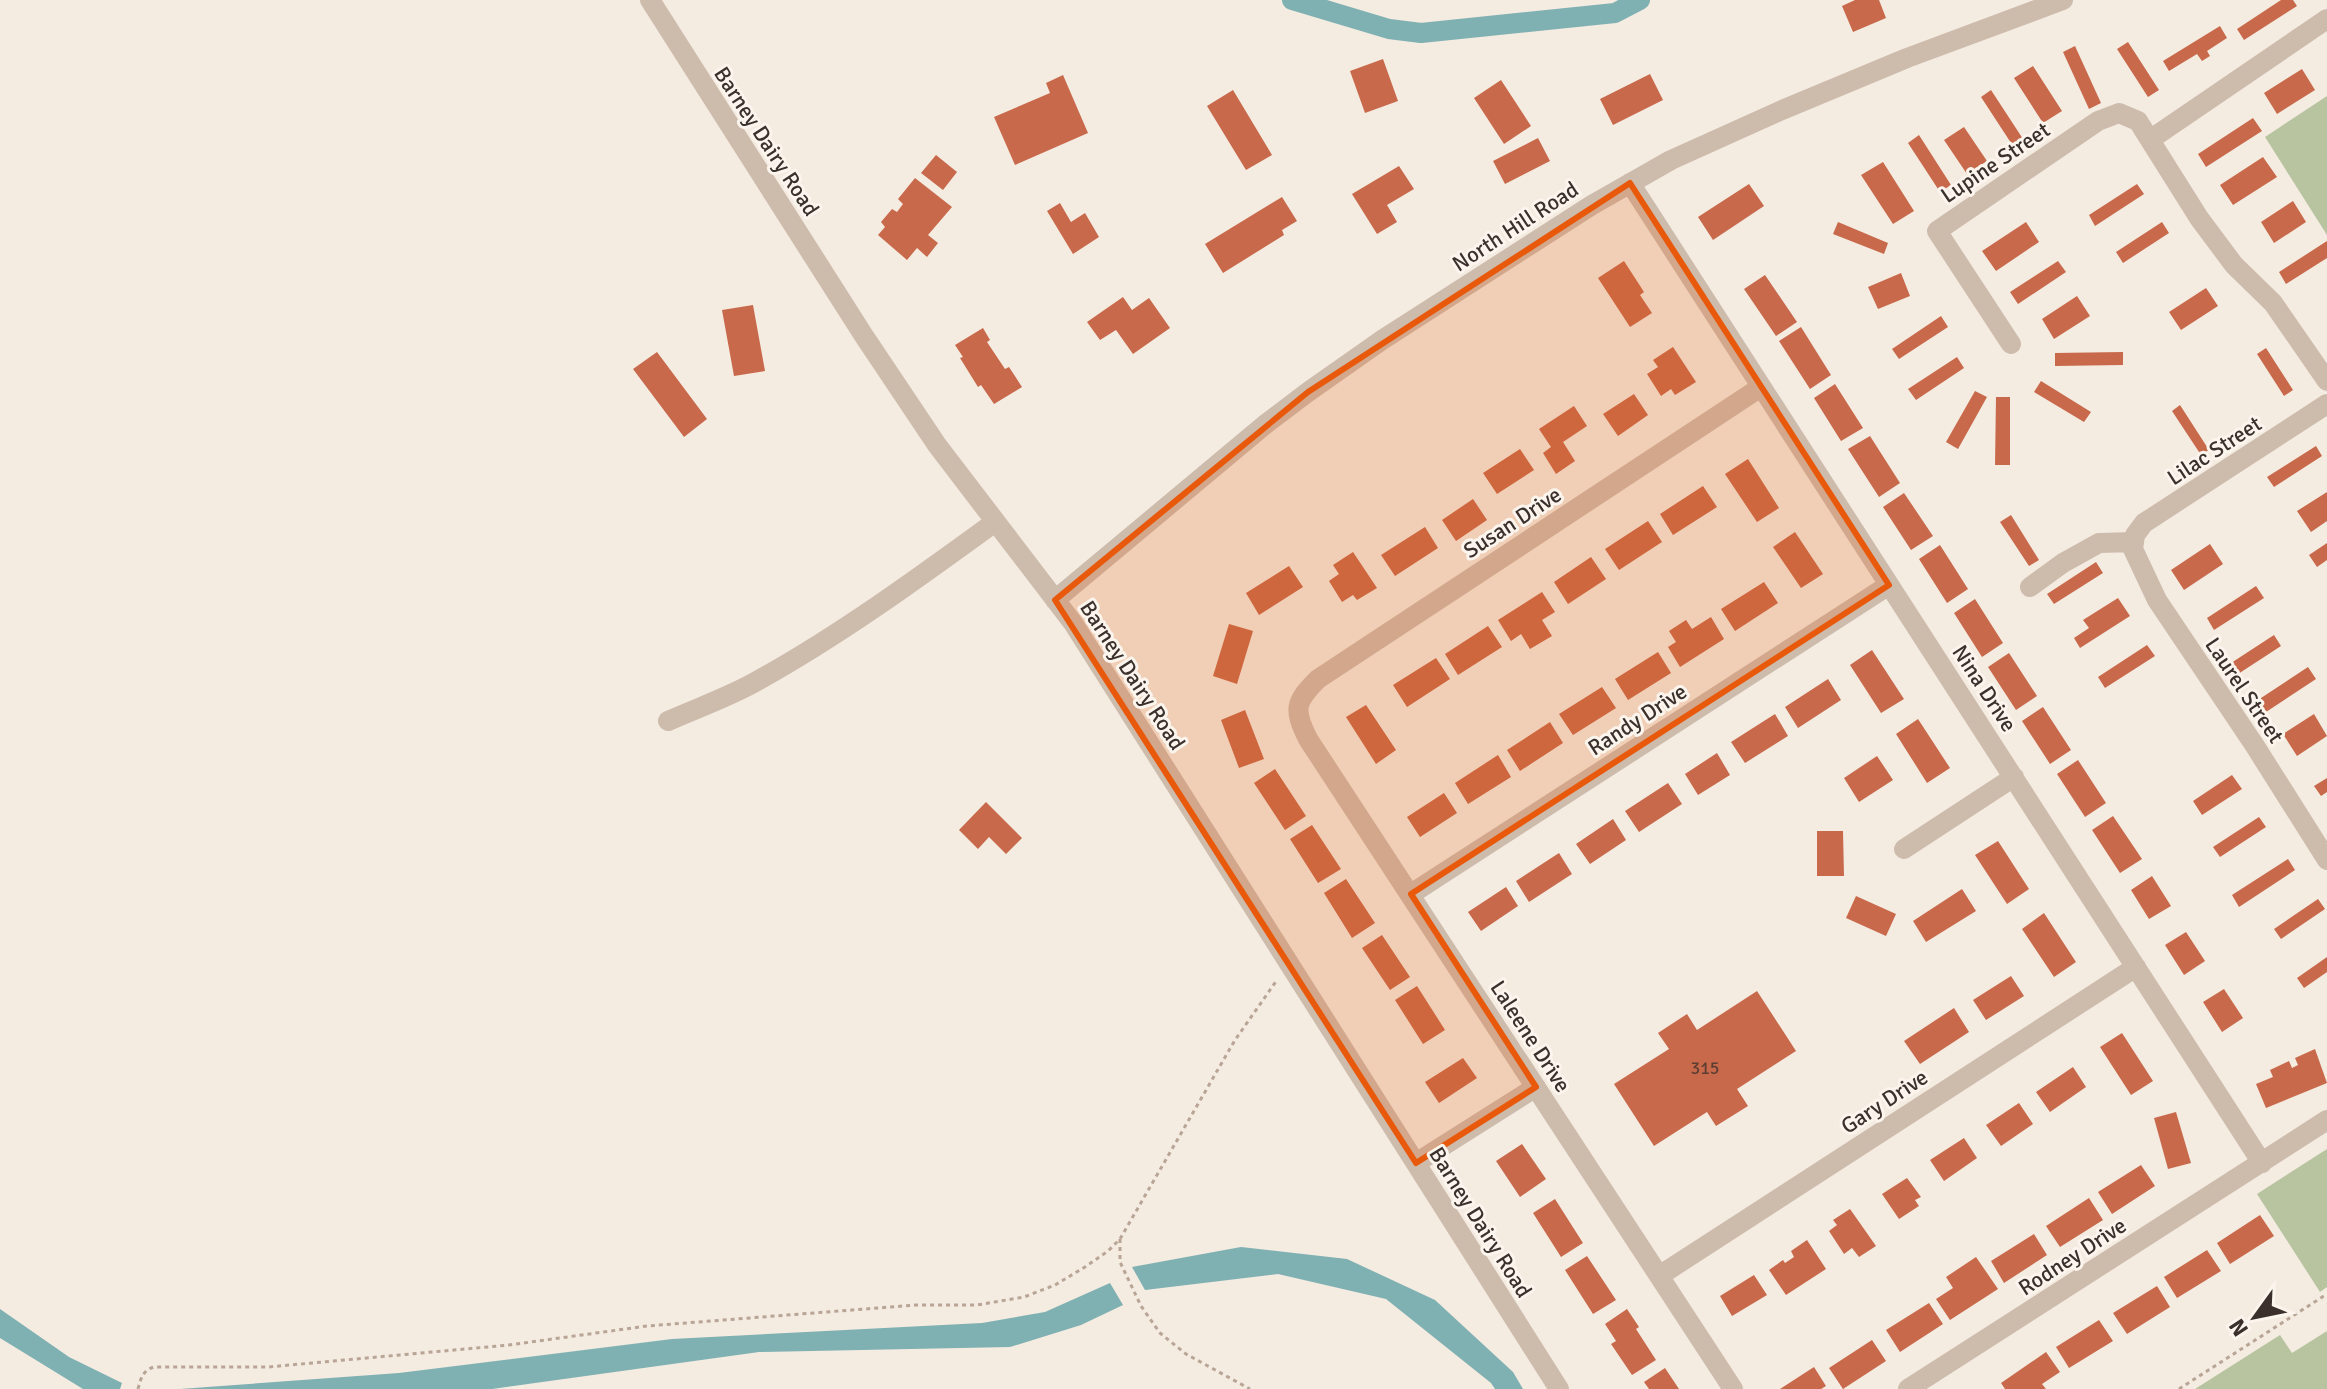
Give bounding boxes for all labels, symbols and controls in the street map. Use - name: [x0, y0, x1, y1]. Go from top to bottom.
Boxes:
- street label: Barney Dairy Road: [708, 62, 825, 221]
- street label: Lupine Street: [1936, 116, 2055, 209]
- street label: North Hill Road: [1447, 176, 1583, 277]
- street label: Lilac Street: [2162, 410, 2267, 491]
- street label: Susan Drive: [1458, 481, 1566, 564]
- street label: Barney Dairy Road: [1074, 596, 1191, 755]
- street label: Laurel Street: [2199, 632, 2290, 749]
- street label: Nina Drive: [1947, 640, 2023, 737]
- street label: Randy Drive: [1583, 678, 1692, 761]
- street label: Laleene Drive: [1484, 975, 1577, 1097]
- house number: 315: [1690, 1057, 1720, 1079]
- street label: Gary Drive: [1836, 1063, 1933, 1140]
- street label: Barney Dairy Road: [1423, 1142, 1538, 1303]
- street label: Rodney Drive: [2013, 1212, 2131, 1301]
- north arrow: [2215, 1277, 2295, 1357]
- text: N: [2223, 1314, 2254, 1341]

